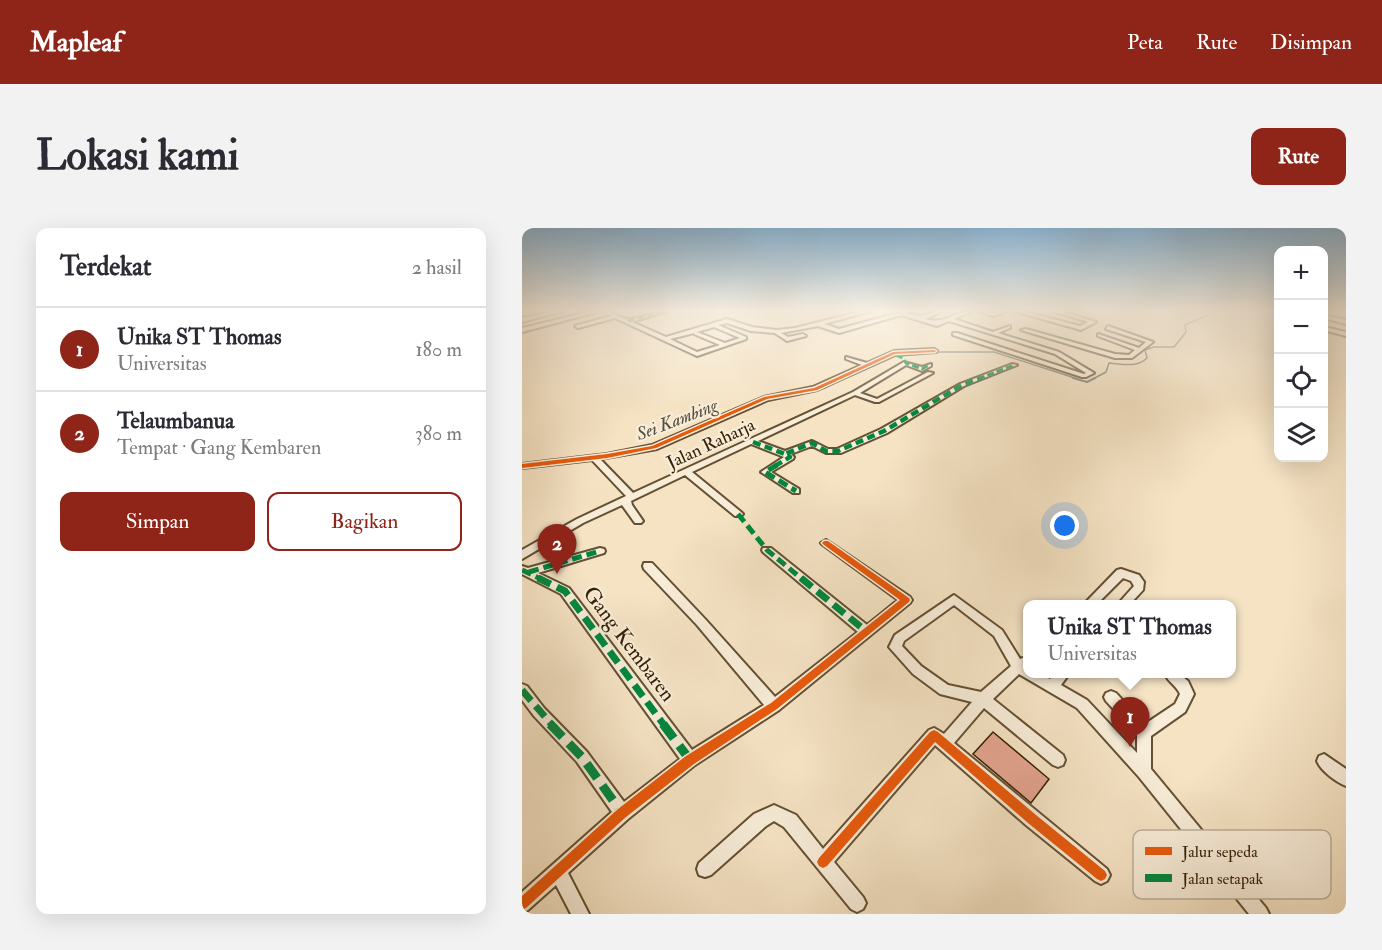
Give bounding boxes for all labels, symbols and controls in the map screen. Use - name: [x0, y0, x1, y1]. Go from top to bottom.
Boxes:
- text: Mapleaf: [30, 25, 122, 60]
- text: Peta: [1127, 29, 1163, 56]
- text: Rute: [1196, 29, 1237, 56]
- text: Disimpan: [1270, 29, 1352, 56]
- button: Rute: [1251, 128, 1346, 185]
- text: Lokasi kami: [36, 130, 239, 182]
- map controls: [1274, 246, 1328, 462]
- button: +: [1274, 246, 1328, 300]
- text: Terdekat: [60, 251, 151, 283]
- text: 2 hasil: [412, 255, 462, 280]
- button: −: [1274, 300, 1328, 354]
- text: Unika ST Thomas: [117, 323, 281, 351]
- text: 1: [76, 337, 83, 362]
- text: 180 m: [415, 337, 462, 362]
- text: Universitas: [117, 351, 207, 376]
- button: locate: [1274, 354, 1328, 408]
- water label: Sei Kambing: [632, 394, 722, 446]
- text: Telaumbanua: [117, 407, 234, 435]
- button: layers: [1274, 408, 1328, 462]
- street label: Jalan Raharja: [662, 413, 759, 475]
- text: 2: [74, 421, 85, 446]
- text: 380 m: [415, 421, 462, 446]
- text: Tempat · Gang Kembaren: [117, 435, 321, 460]
- button: Simpan: [60, 492, 255, 551]
- button: Bagikan: [267, 492, 462, 551]
- your location: [1050, 511, 1079, 540]
- pin: 2: [537, 524, 576, 574]
- street label: Gang Kembaren: [577, 581, 681, 707]
- popup: [1023, 600, 1236, 678]
- text: Unika ST Thomas: [1047, 613, 1212, 641]
- text: Universitas: [1047, 641, 1137, 666]
- pin: 1: [1110, 698, 1150, 747]
- legend: [1133, 830, 1331, 899]
- text: Jalur sepeda: [1181, 842, 1258, 863]
- text: Jalan setapak: [1181, 869, 1264, 890]

